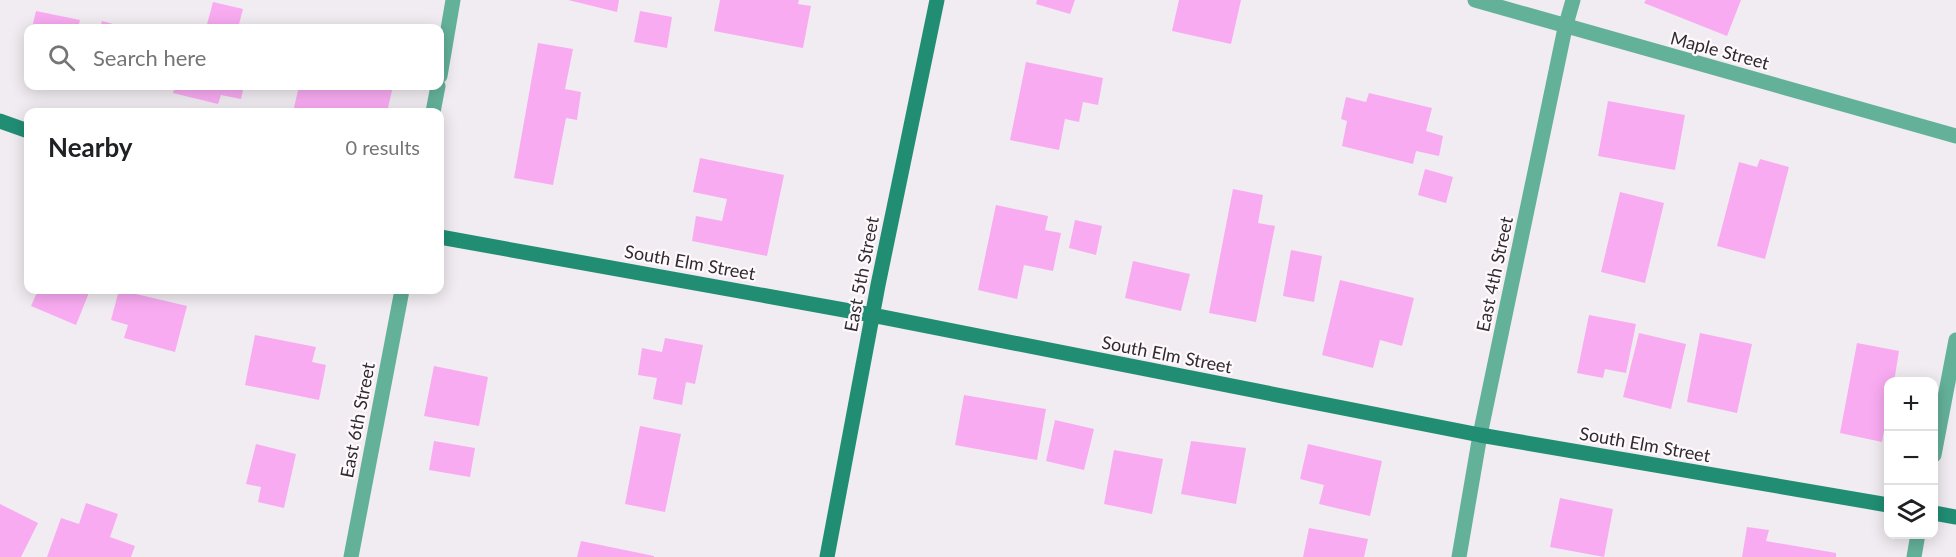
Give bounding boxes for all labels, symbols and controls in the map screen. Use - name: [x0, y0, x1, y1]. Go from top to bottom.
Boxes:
- search box: [24, 24, 444, 90]
- street label: Maple Street: [1668, 26, 1772, 74]
- icon: search: [45, 41, 78, 74]
- text: Search here: [93, 44, 206, 71]
- text: Nearby: [48, 131, 133, 163]
- text: 0 results: [345, 135, 420, 159]
- street label: East 5th Street: [839, 214, 883, 334]
- street label: East 4th Street: [1471, 214, 1517, 334]
- street label: South Elm Street: [623, 240, 758, 284]
- street label: South Elm Street: [1100, 331, 1235, 378]
- street label: East 6th Street: [335, 360, 379, 480]
- map controls: [1884, 377, 1938, 539]
- button: +: [1884, 377, 1938, 431]
- street label: South Elm Street: [1578, 422, 1713, 466]
- button: −: [1884, 431, 1938, 485]
- button: layers: [1884, 485, 1938, 539]

